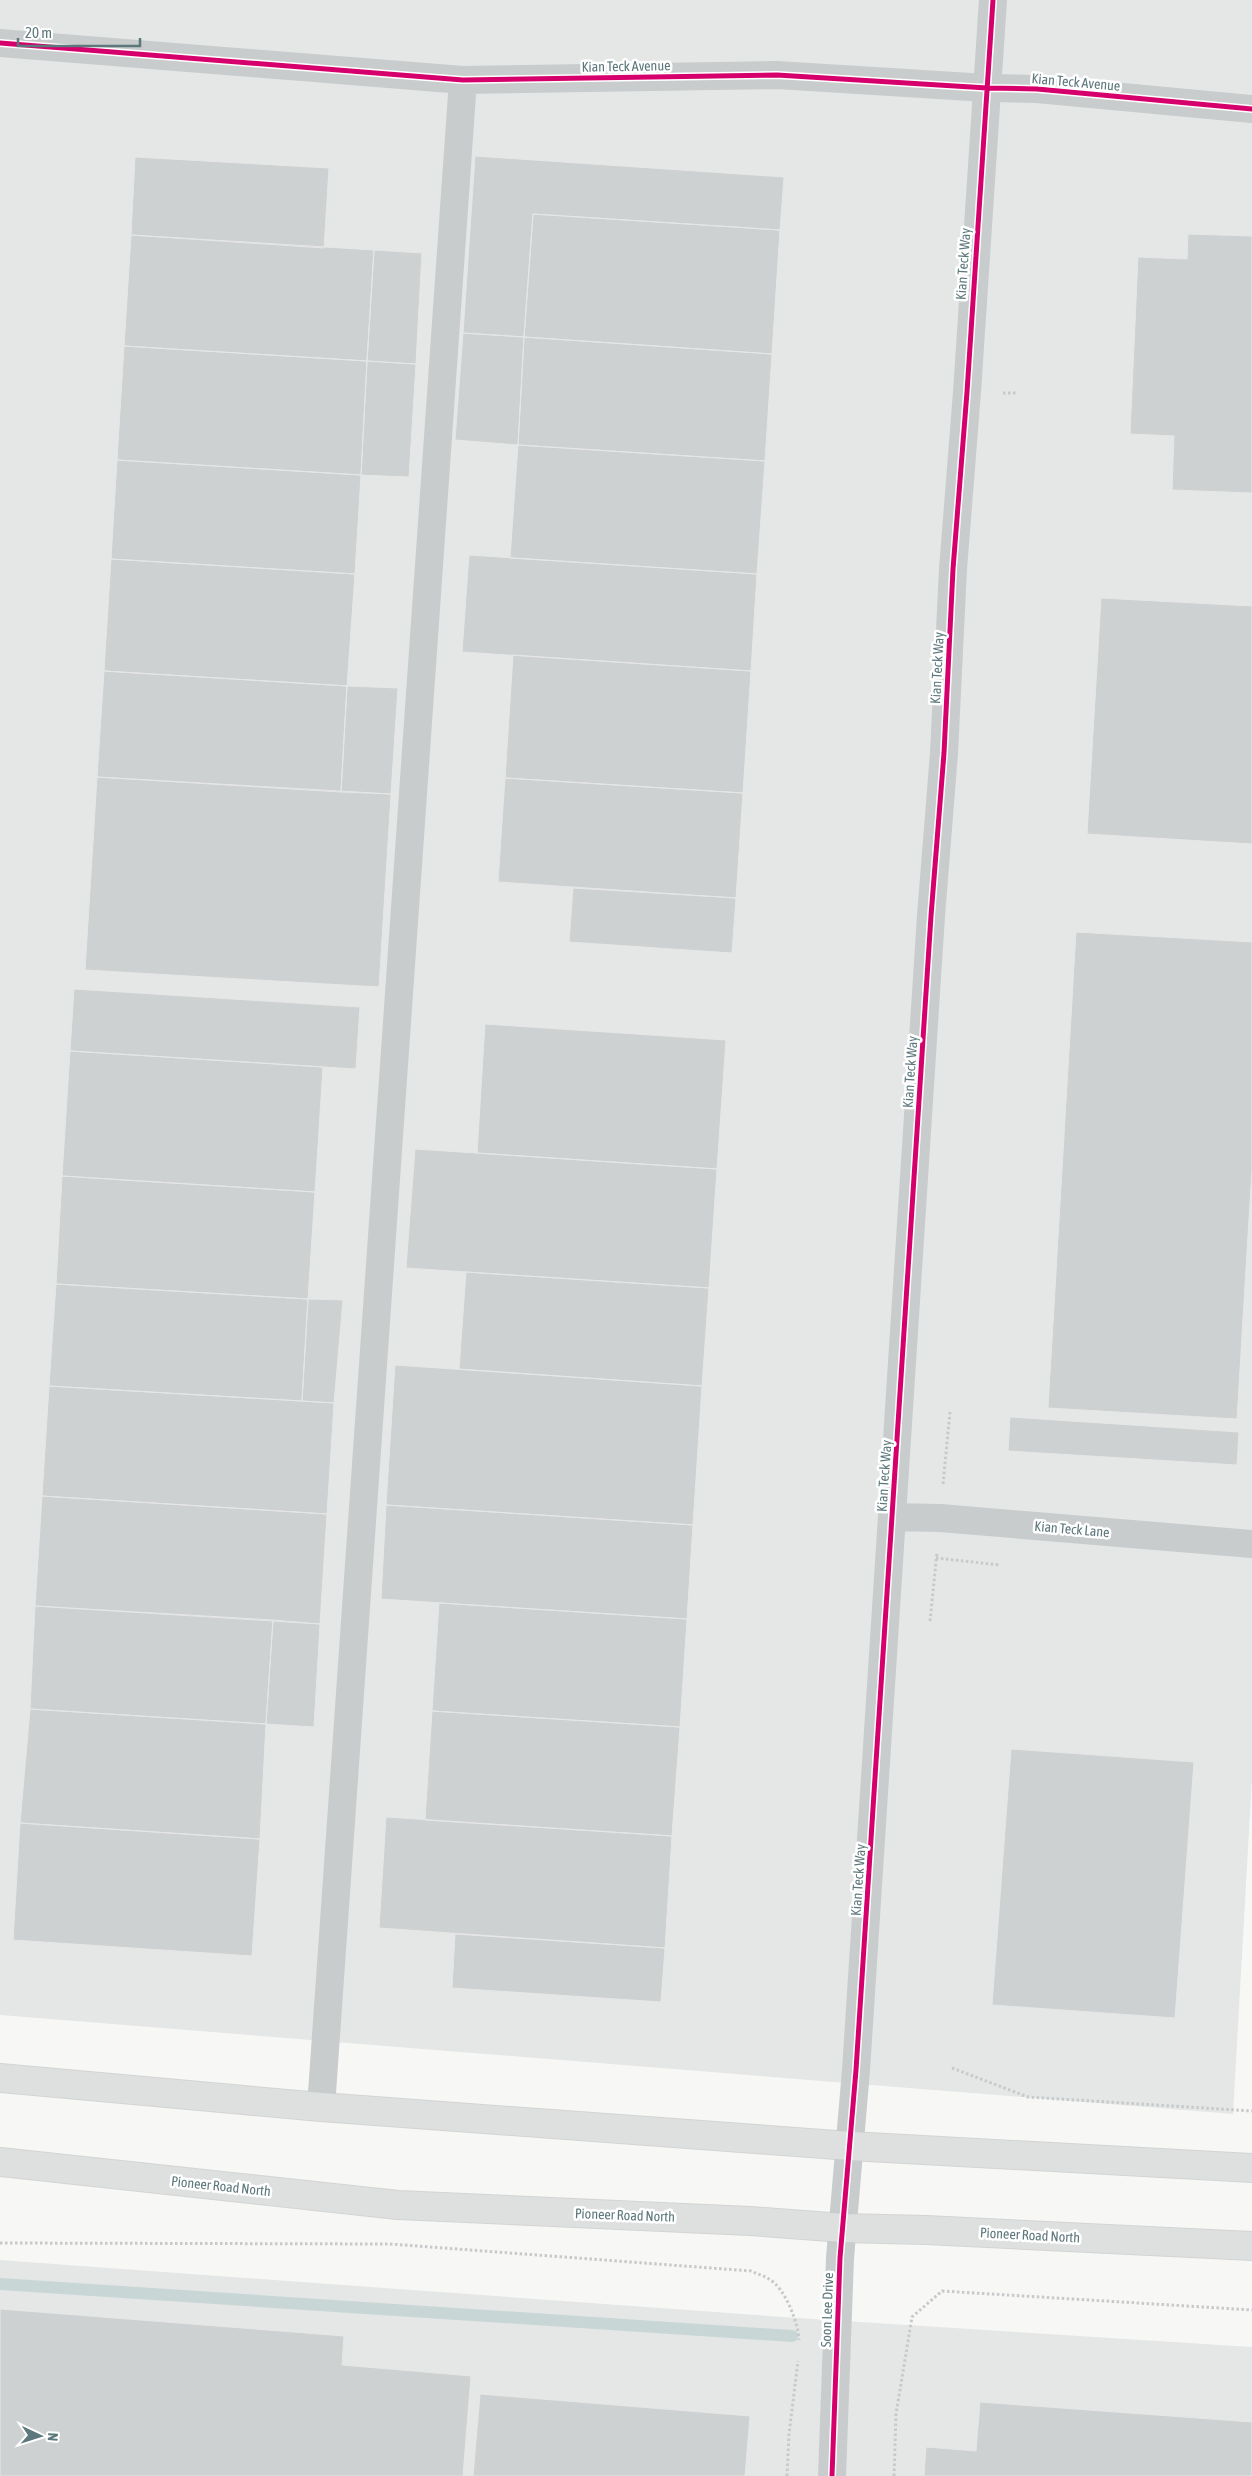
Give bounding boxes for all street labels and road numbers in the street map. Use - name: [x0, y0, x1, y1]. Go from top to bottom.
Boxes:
- street label: Kian Teck Avenue: [581, 57, 671, 75]
- street label: Kian Teck Avenue: [1031, 70, 1121, 94]
- street label: Kian Teck Way: [953, 227, 974, 301]
- street label: Kian Teck Way: [927, 631, 947, 704]
- street label: Kian Teck Way: [900, 1035, 921, 1109]
- street label: Kian Teck Way: [874, 1439, 895, 1513]
- street label: Kian Teck Lane: [1034, 1518, 1110, 1540]
- street label: Kian Teck Way: [848, 1843, 869, 1917]
- street label: Pioneer Road North: [170, 2173, 272, 2199]
- street label: Pioneer Road North: [575, 2205, 675, 2225]
- street label: Pioneer Road North: [980, 2224, 1080, 2246]
- street label: Soon Lee Drive: [818, 2272, 836, 2348]

